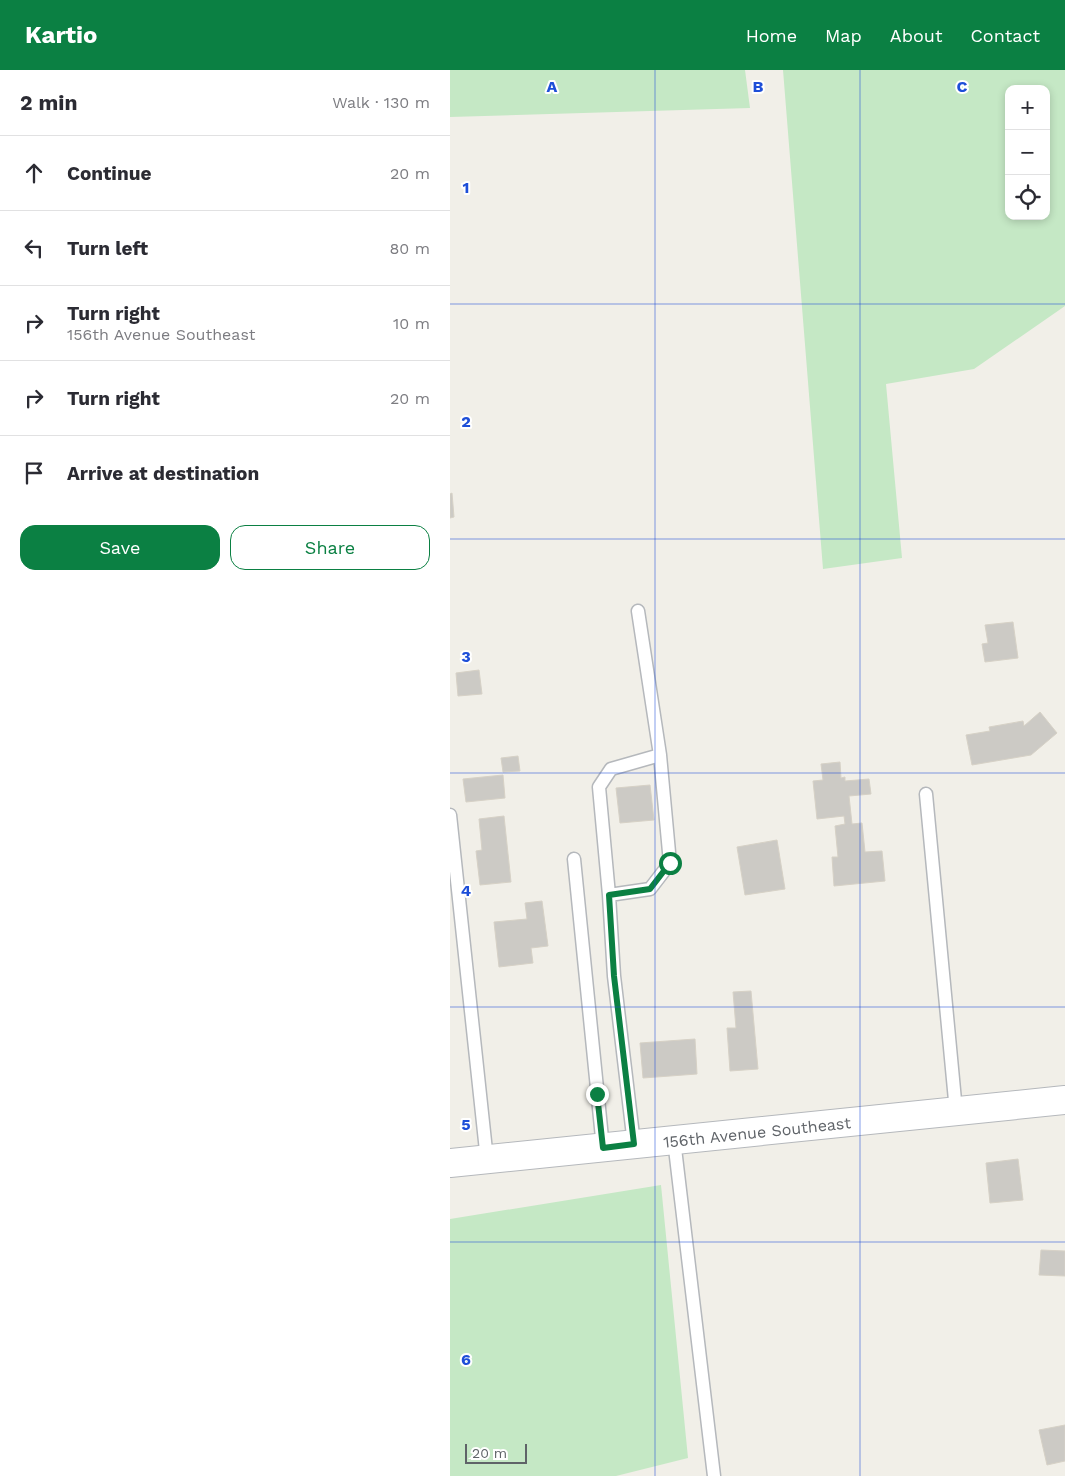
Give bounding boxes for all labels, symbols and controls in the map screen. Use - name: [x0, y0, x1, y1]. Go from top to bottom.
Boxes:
- text: Kartio: [25, 21, 97, 49]
- text: Home: [746, 25, 797, 46]
- text: Map: [825, 25, 862, 46]
- text: About: [890, 25, 942, 46]
- text: Contact: [970, 25, 1040, 46]
- text: A: [547, 77, 558, 96]
- text: B: [753, 77, 764, 96]
- text: C: [957, 77, 968, 96]
- map controls: [1005, 85, 1050, 220]
- button: +: [1005, 85, 1050, 130]
- text: 2 min: [20, 90, 77, 115]
- text: Walk · 130 m: [332, 93, 430, 112]
- button: −: [1005, 130, 1050, 175]
- icon: ahead: [20, 159, 48, 187]
- text: Continue: [67, 162, 151, 185]
- text: 20 m: [390, 164, 430, 183]
- button: locate: [1005, 175, 1050, 220]
- text: 1: [463, 178, 469, 197]
- icon: left: [20, 234, 48, 262]
- text: Turn left: [67, 237, 148, 260]
- text: 80 m: [389, 239, 430, 258]
- text: Turn right: [67, 302, 160, 325]
- icon: right: [20, 309, 48, 337]
- text: 10 m: [393, 314, 430, 333]
- text: 156th Avenue Southeast: [67, 325, 256, 344]
- icon: right: [20, 384, 48, 412]
- text: Turn right: [67, 387, 160, 410]
- text: 20 m: [390, 389, 430, 408]
- text: 2: [461, 412, 471, 431]
- icon: arrive: [20, 459, 48, 487]
- text: Arrive at destination: [67, 462, 259, 485]
- button: Save: [20, 525, 220, 570]
- button: Share: [230, 525, 430, 570]
- text: 3: [461, 647, 471, 666]
- route start: [659, 852, 682, 875]
- text: 4: [461, 881, 471, 900]
- route end: [586, 1083, 609, 1106]
- street label: 156th Avenue Southeast: [662, 1113, 852, 1152]
- text: 5: [461, 1115, 471, 1134]
- text: 6: [461, 1350, 471, 1369]
- scale bar: [465, 1441, 528, 1464]
- text: 20 m: [472, 1445, 507, 1461]

